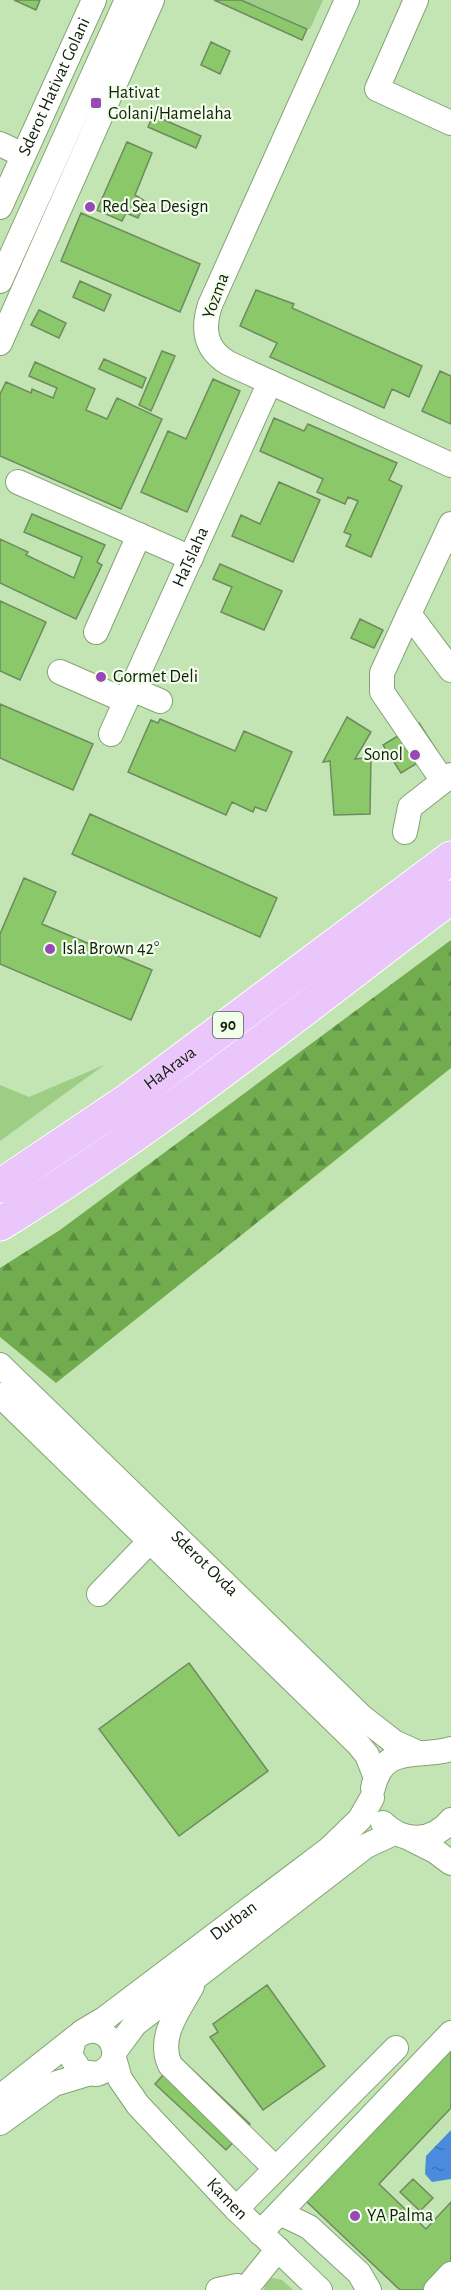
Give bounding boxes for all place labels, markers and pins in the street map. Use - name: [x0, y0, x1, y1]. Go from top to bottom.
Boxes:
- place label: Hativat Golani/Hamelaha: [108, 84, 232, 123]
- marker: Hativat Golani/Hamelaha: [89, 96, 103, 110]
- place label: Red Sea Design: [102, 198, 209, 216]
- marker: Red Sea Design: [83, 200, 97, 214]
- place label: Gormet Deli: [113, 668, 198, 686]
- marker: Gormet Deli: [94, 670, 108, 684]
- place label: Sonol: [364, 746, 403, 764]
- marker: Sonol: [408, 748, 422, 762]
- place label: Isla Brown 42°: [62, 940, 159, 958]
- marker: Isla Brown 42°: [43, 942, 57, 956]
- place label: YA Palma: [367, 2207, 433, 2225]
- marker: YA Palma: [348, 2209, 362, 2223]

